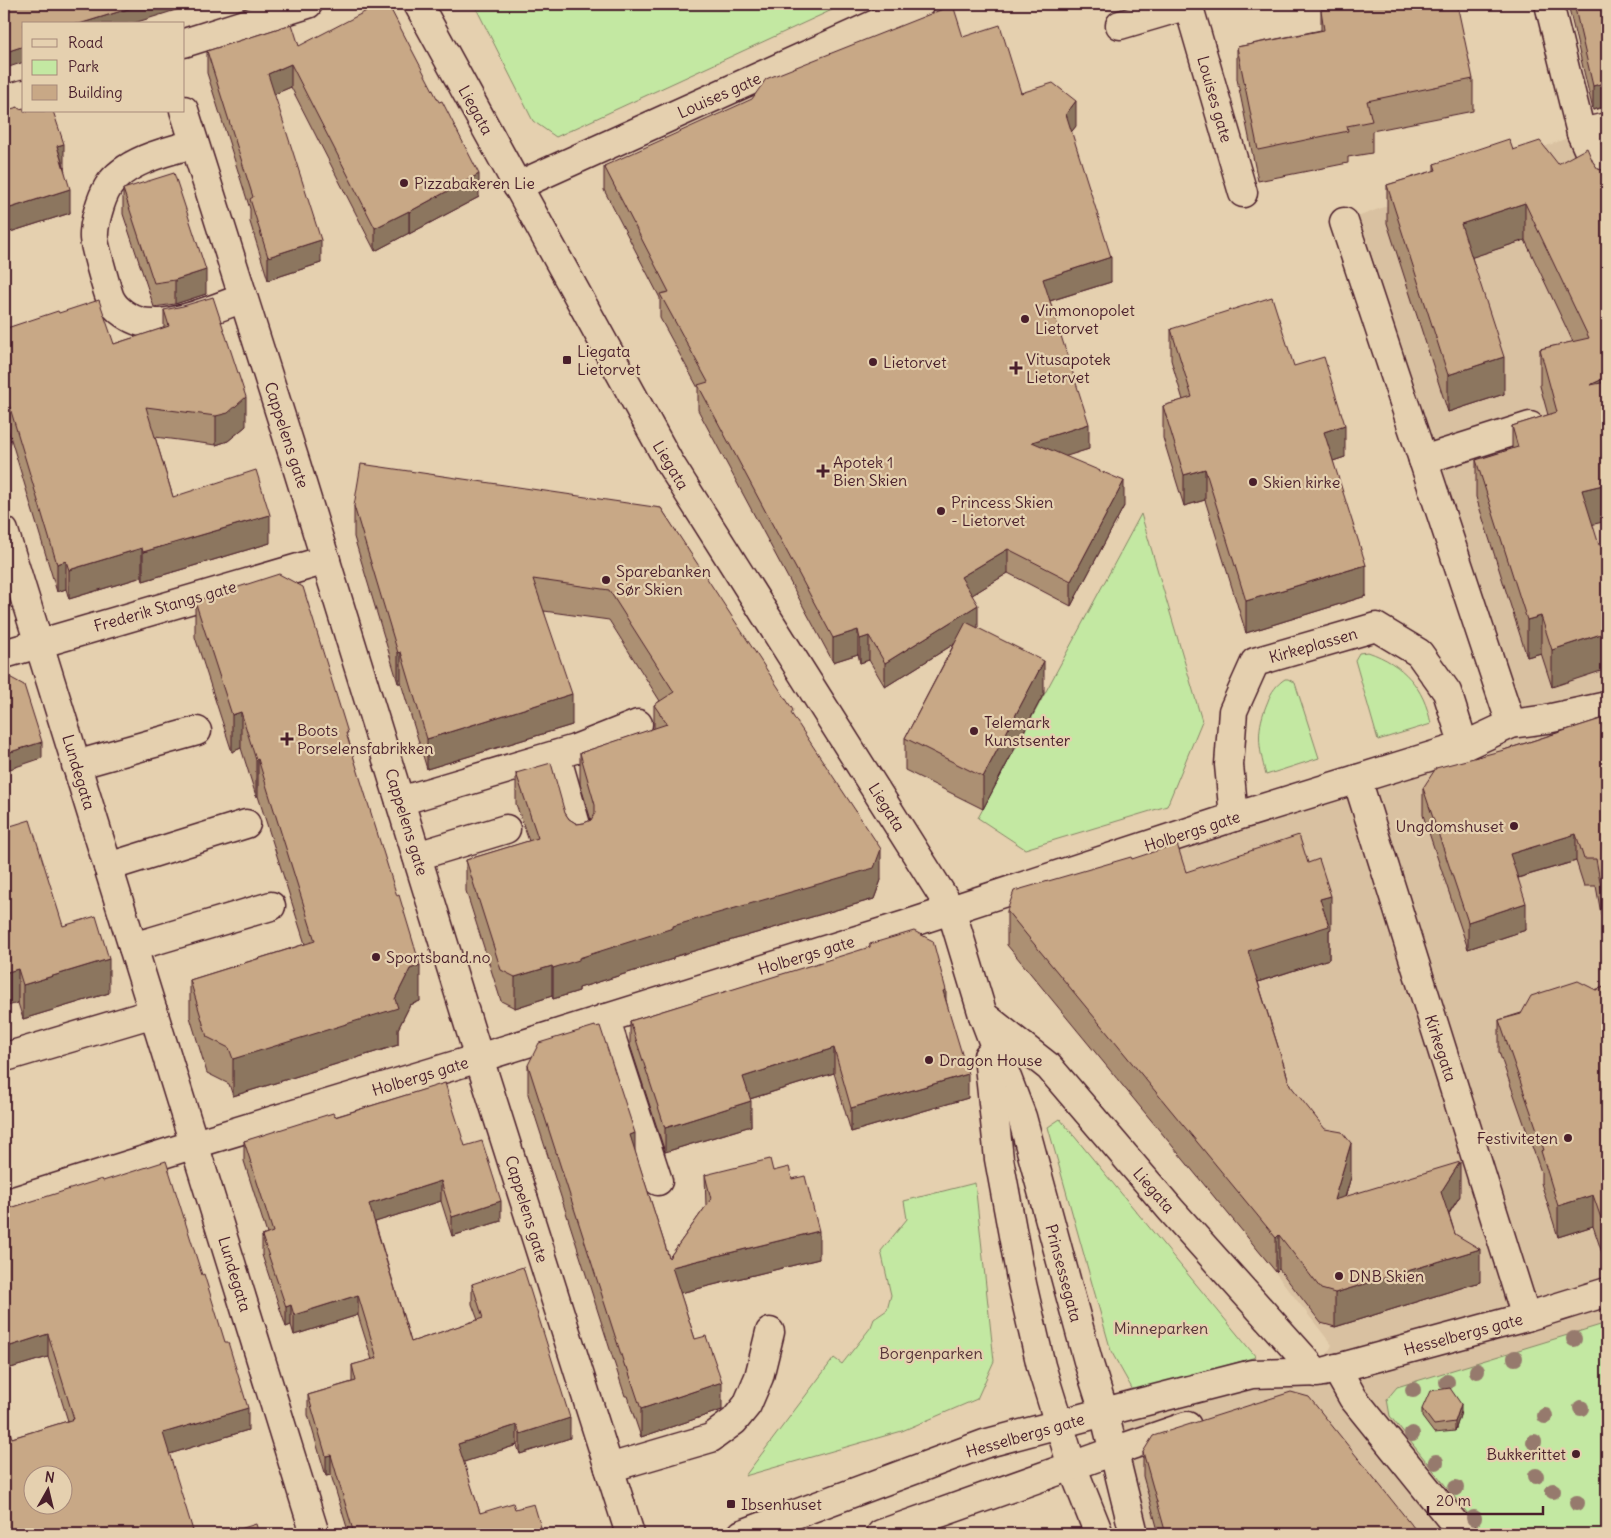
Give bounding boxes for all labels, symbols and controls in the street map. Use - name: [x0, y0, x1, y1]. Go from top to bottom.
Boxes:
- legend: [22, 22, 185, 112]
- text: Road: [68, 33, 103, 52]
- street label: Louises gate: [1193, 53, 1237, 145]
- text: Park: [68, 57, 99, 76]
- street label: Louises gate: [674, 68, 764, 122]
- street label: Liegata: [454, 82, 498, 138]
- text: Building: [68, 83, 123, 102]
- place label: Pizzabakeren Lie: [414, 173, 535, 193]
- marker: Pizzabakeren Lie: [398, 177, 410, 189]
- place label: Vinmonopolet Lietorvet: [1035, 300, 1135, 338]
- marker: Vinmonopolet Lietorvet: [1019, 313, 1031, 325]
- place label: Liegata Lietorvet: [577, 341, 641, 379]
- place label: Vitusapotek Lietorvet: [1026, 349, 1111, 387]
- place label: Lietorvet: [883, 352, 947, 372]
- marker: Liegata Lietorvet: [561, 354, 573, 366]
- marker: Lietorvet: [867, 356, 879, 368]
- marker: Vitusapotek Lietorvet: [1010, 362, 1022, 374]
- street label: Cappelens gate: [260, 379, 314, 491]
- street label: Liegata: [649, 437, 693, 493]
- place label: Apotek 1 Bien Skien: [833, 452, 907, 490]
- marker: Apotek 1 Bien Skien: [817, 465, 829, 477]
- place label: Skien kirke: [1263, 472, 1340, 492]
- marker: Skien kirke: [1247, 476, 1259, 488]
- place label: Princess Skien - Lietorvet: [951, 492, 1053, 530]
- marker: Princess Skien - Lietorvet: [935, 505, 947, 517]
- place label: Sparebanken Sør Skien: [616, 561, 711, 599]
- marker: Sparebanken Sør Skien: [600, 574, 612, 586]
- street label: Frederik Stangs gate: [91, 576, 239, 636]
- street label: Kirkeplassen: [1267, 623, 1359, 667]
- place label: Telemark Kunstsenter: [984, 712, 1071, 750]
- place label: Boots Porselensfabrikken: [297, 720, 434, 758]
- marker: Telemark Kunstsenter: [968, 725, 980, 737]
- street label: Lundegata: [58, 732, 100, 812]
- marker: Boots Porselensfabrikken: [281, 733, 293, 745]
- street label: Cappelens gate: [381, 766, 433, 878]
- street label: Liegata: [864, 779, 910, 835]
- street label: Holbergs gate: [1141, 806, 1243, 856]
- place label: Ungdomshuset: [1396, 816, 1505, 836]
- marker: Ungdomshuset: [1508, 820, 1520, 832]
- street label: Holbergs gate: [755, 931, 857, 979]
- place label: Sportsband.no: [386, 947, 490, 967]
- marker: Sportsband.no: [370, 951, 382, 963]
- street label: Kirkegata: [1421, 1012, 1461, 1084]
- place label: Dragon House: [939, 1050, 1043, 1070]
- street label: Holbergs gate: [369, 1052, 471, 1100]
- marker: Dragon House: [923, 1054, 935, 1066]
- place label: Festiviteten: [1477, 1128, 1558, 1148]
- marker: Festiviteten: [1562, 1132, 1574, 1144]
- street label: Cappelens gate: [501, 1153, 553, 1265]
- street label: Liegata: [1129, 1163, 1179, 1217]
- street label: Prinsessegata: [1041, 1222, 1087, 1324]
- street label: Lundegata: [214, 1234, 256, 1314]
- place label: DNB Skien: [1349, 1266, 1424, 1286]
- marker: DNB Skien: [1333, 1270, 1345, 1282]
- street label: Hesselbergs gate: [1401, 1308, 1525, 1360]
- park label: Minneparken: [1114, 1318, 1208, 1338]
- park label: Borgenparken: [879, 1343, 983, 1363]
- street label: Hesselbergs gate: [963, 1409, 1087, 1461]
- place label: Bukkerittet: [1487, 1444, 1567, 1464]
- marker: Bukkerittet: [1570, 1448, 1582, 1460]
- north arrow: [22, 1466, 72, 1516]
- text: N: [44, 1468, 56, 1487]
- scale bar: [1428, 1483, 1544, 1515]
- text: 20 m: [1436, 1491, 1471, 1510]
- place label: Ibsenhuset: [741, 1494, 822, 1514]
- marker: Ibsenhuset: [725, 1498, 737, 1510]

